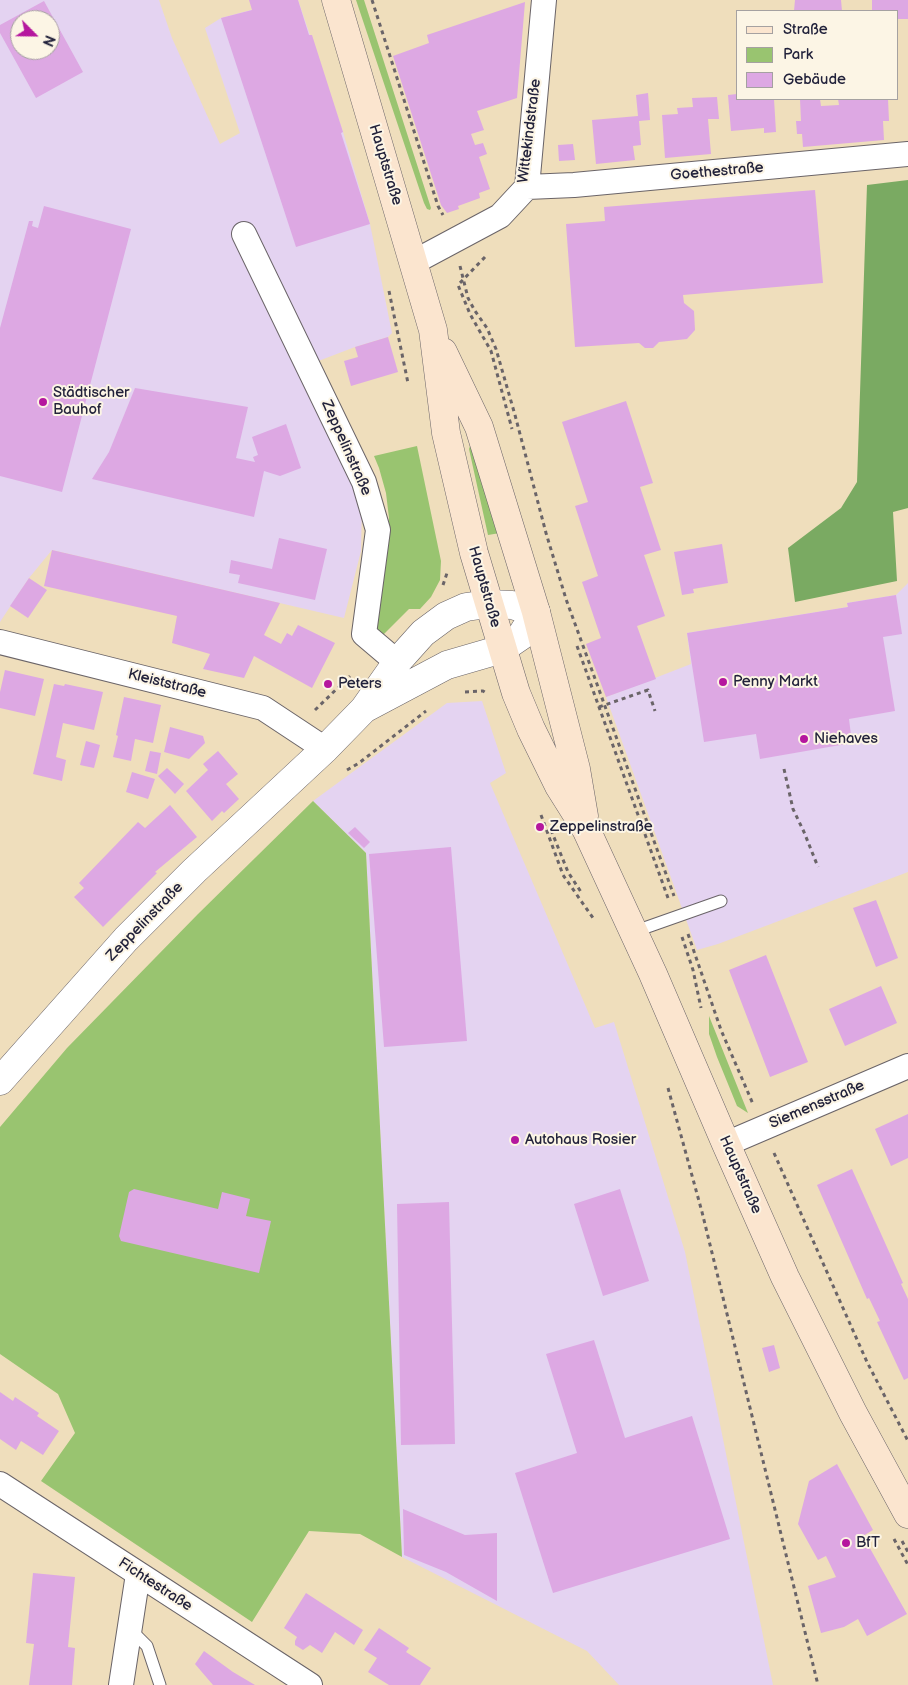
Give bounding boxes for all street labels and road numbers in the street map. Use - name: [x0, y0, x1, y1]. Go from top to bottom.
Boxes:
- street label: Wittekindstraße: [515, 78, 545, 184]
- street label: Hauptstraße: [364, 122, 406, 208]
- street label: Goethestraße: [670, 159, 764, 185]
- street label: Zeppelinstraße: [317, 397, 375, 499]
- street label: Hauptstraße: [464, 544, 504, 630]
- street label: Kleiststraße: [126, 666, 208, 702]
- street label: Zeppelinstraße: [103, 879, 187, 965]
- street label: Siemensstraße: [767, 1077, 867, 1133]
- street label: Hauptstraße: [715, 1133, 765, 1217]
- street label: Fichtestraße: [115, 1554, 195, 1616]

